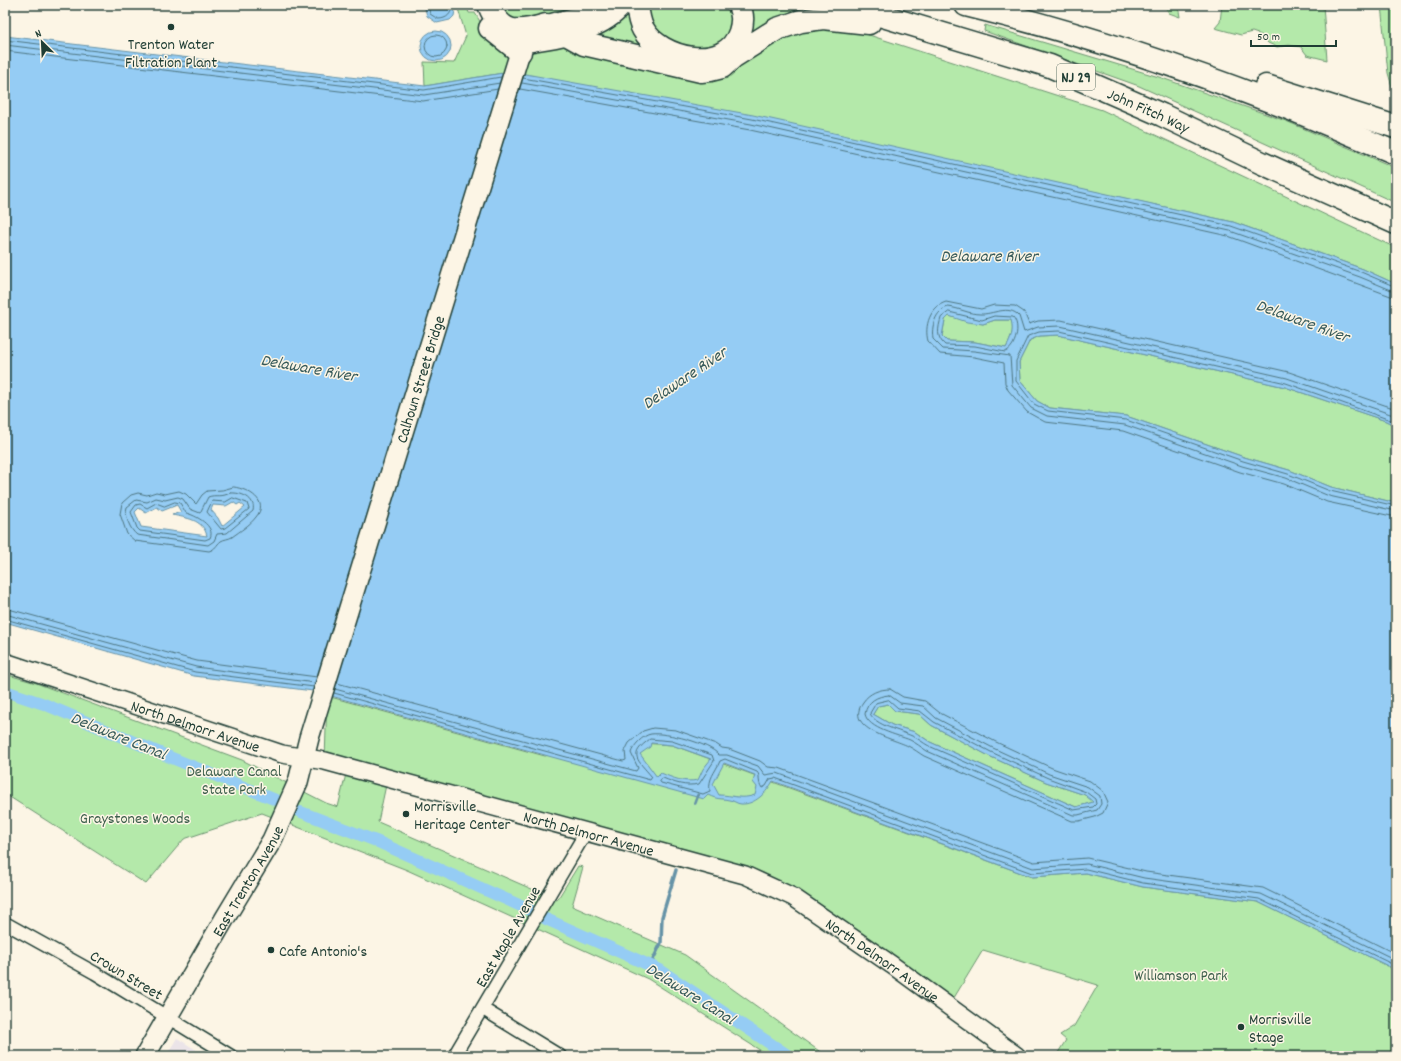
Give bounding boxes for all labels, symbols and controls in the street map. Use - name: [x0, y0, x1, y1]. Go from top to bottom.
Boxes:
- north arrow: [22, 22, 62, 62]
- marker: Trenton Water Filtration Plant: [166, 22, 176, 32]
- scale bar: [1251, 22, 1336, 48]
- text: N: [33, 26, 45, 43]
- text: 50 m: [1257, 29, 1280, 46]
- place label: Trenton Water Filtration Plant: [125, 34, 217, 75]
- road number: NJ 29: [1057, 64, 1095, 90]
- street label: John Fitch Way: [1103, 83, 1193, 141]
- water label: Delaware River: [940, 246, 1039, 270]
- water label: Delaware River: [1252, 295, 1353, 351]
- street label: Calhoun Street Bridge: [391, 313, 452, 446]
- water label: Delaware River: [639, 341, 734, 417]
- water label: Delaware River: [259, 350, 360, 390]
- street label: North Delmorr Avenue: [128, 696, 262, 760]
- water label: Delaware Canal: [67, 708, 171, 769]
- park label: Delaware Canal State Park: [186, 761, 282, 802]
- place label: Morrisville Heritage Center: [414, 796, 510, 837]
- street label: North Delmorr Avenue: [520, 806, 656, 864]
- park label: Graystones Woods: [80, 808, 190, 831]
- marker: Morrisville Heritage Center: [401, 809, 411, 819]
- street label: East Trenton Avenue: [207, 822, 291, 942]
- street label: East Maple Avenue: [471, 882, 548, 992]
- street label: North Delmorr Avenue: [820, 914, 943, 1010]
- place label: Cafe Antonio's: [279, 941, 367, 964]
- street label: Crown Street: [85, 945, 167, 1007]
- marker: Cafe Antonio's: [266, 945, 276, 955]
- water label: Delaware Canal: [640, 959, 740, 1034]
- park label: Williamson Park: [1134, 965, 1228, 988]
- place label: Morrisville Stage: [1249, 1009, 1311, 1050]
- marker: Morrisville Stage: [1236, 1022, 1246, 1032]

